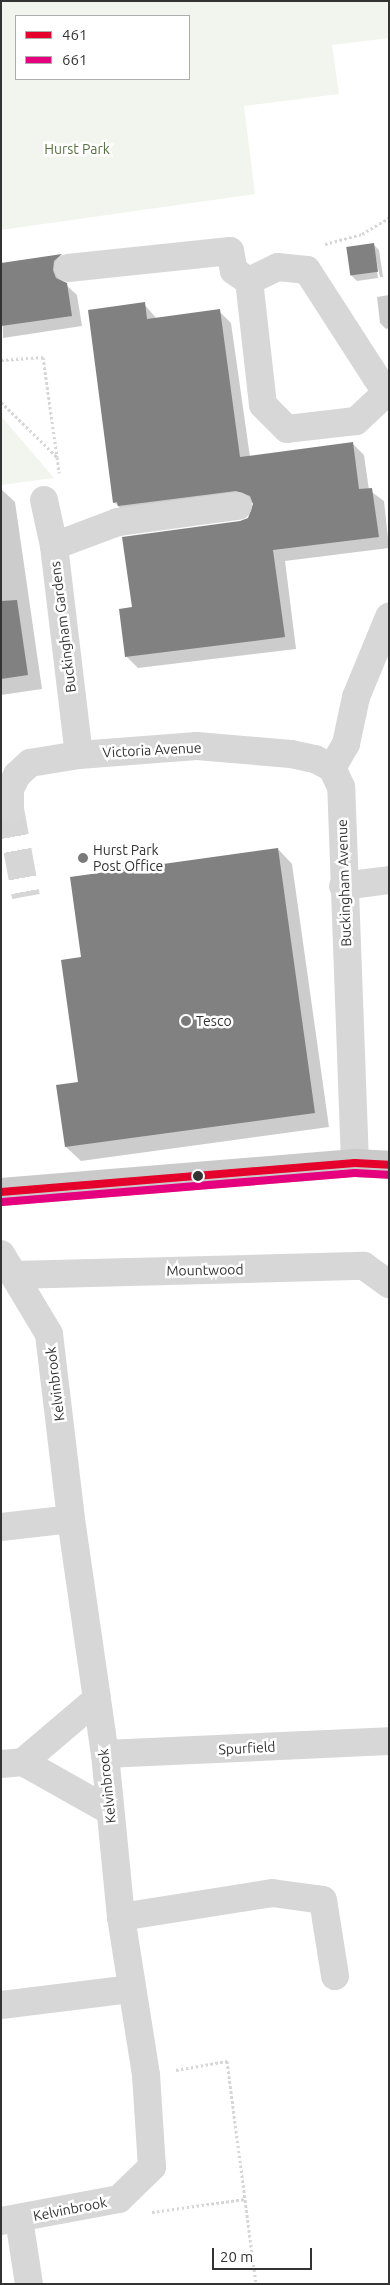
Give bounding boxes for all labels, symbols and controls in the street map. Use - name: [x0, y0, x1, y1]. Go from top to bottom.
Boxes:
- legend: [15, 15, 190, 80]
- text: 461: [62, 26, 87, 43]
- text: 661: [62, 51, 87, 68]
- park label: Hurst Park: [44, 141, 110, 157]
- street label: Buckingham Gardens: [47, 560, 79, 694]
- street label: Victoria Avenue: [102, 739, 202, 761]
- street label: Buckingham Avenue: [333, 819, 355, 947]
- place label: Hurst Park Post Office: [93, 842, 163, 874]
- marker: Hurst Park Post Office: [77, 852, 89, 864]
- place label: Tesco: [196, 1013, 232, 1029]
- marker: Tesco: [180, 1015, 192, 1027]
- unlabelled marker: [193, 1171, 203, 1181]
- street label: Mountwood: [166, 1261, 244, 1279]
- street label: Kelvinbrook: [42, 1346, 68, 1422]
- street label: Spurfield: [218, 1738, 276, 1758]
- street label: Kelvinbrook: [95, 1748, 119, 1824]
- street label: Kelvinbrook: [32, 2194, 108, 2224]
- scale bar: [215, 2238, 315, 2270]
- text: 20 m: [220, 2248, 253, 2265]

